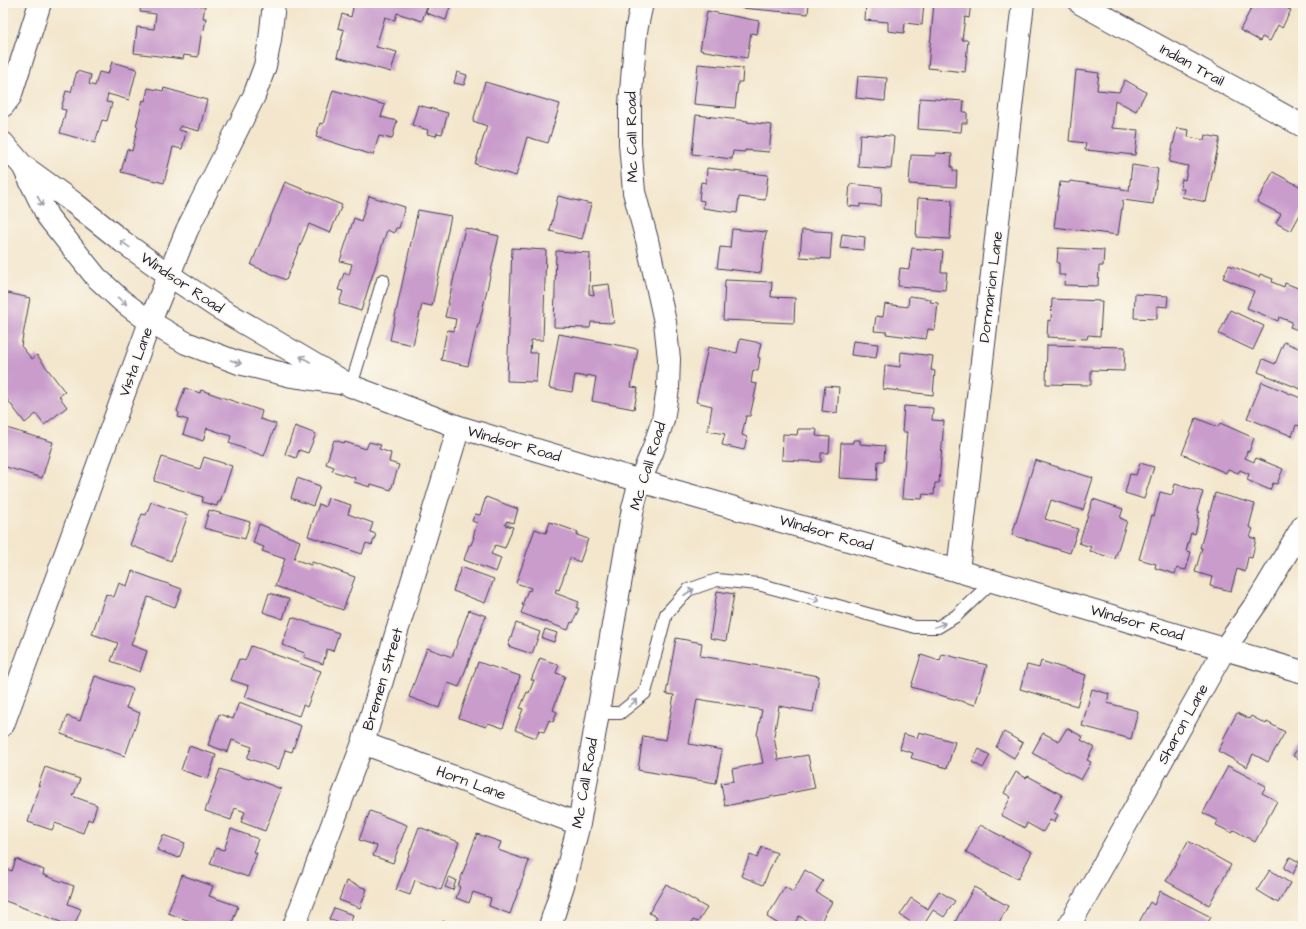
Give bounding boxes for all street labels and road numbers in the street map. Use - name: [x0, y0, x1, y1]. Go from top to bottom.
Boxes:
- street label: Indian Trail: [1156, 39, 1228, 91]
- street label: Mc Call Road: [621, 91, 643, 183]
- street label: Dormarion Lane: [974, 230, 1008, 344]
- street label: Windsor Road: [136, 247, 228, 319]
- street label: Vista Lane: [114, 324, 158, 400]
- street label: Mc Call Road: [625, 419, 671, 513]
- street label: Windsor Road: [465, 421, 563, 467]
- street label: Windsor Road: [777, 510, 875, 556]
- street label: Windsor Road: [1088, 600, 1186, 646]
- street label: Bremen Street: [357, 625, 409, 733]
- street label: Sharon Lane: [1152, 680, 1214, 768]
- street label: Mc Call Road: [567, 736, 603, 830]
- street label: Horn Lane: [433, 761, 509, 805]

